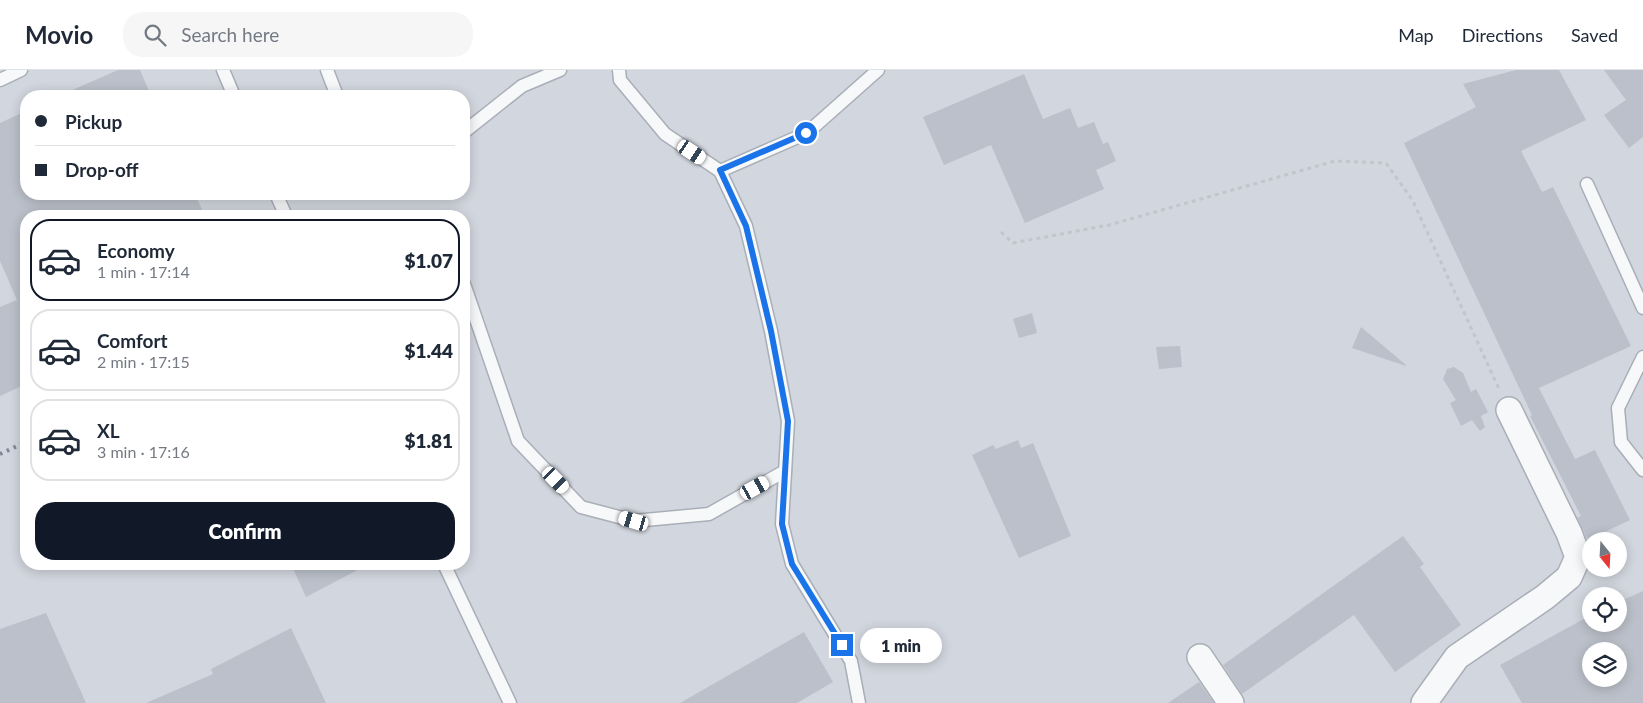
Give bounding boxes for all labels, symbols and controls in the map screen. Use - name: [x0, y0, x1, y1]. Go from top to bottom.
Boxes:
- search box: [123, 12, 473, 57]
- text: Movio: [25, 20, 93, 49]
- icon: search: [141, 21, 169, 49]
- text: Search here: [181, 23, 279, 46]
- text: Map: [1398, 24, 1434, 46]
- text: Directions: [1462, 24, 1543, 46]
- text: Saved: [1571, 24, 1618, 46]
- text: Pickup: [65, 110, 122, 133]
- route start: [795, 122, 817, 144]
- car: [675, 137, 708, 167]
- text: Drop-off: [65, 158, 139, 181]
- icon: car: [37, 238, 82, 283]
- text: Economy: [97, 239, 175, 262]
- text: $1.07: [404, 249, 453, 272]
- text: 1 min · 17:14: [97, 262, 190, 281]
- icon: car: [37, 328, 82, 373]
- text: Comfort: [97, 329, 168, 352]
- text: $1.44: [404, 339, 453, 362]
- text: 2 min · 17:15: [97, 352, 190, 371]
- icon: car: [37, 418, 82, 463]
- text: XL: [97, 419, 120, 442]
- text: $1.81: [404, 429, 453, 452]
- text: 3 min · 17:16: [97, 442, 190, 461]
- car: [540, 464, 571, 496]
- car: [738, 474, 771, 502]
- button: Confirm: [35, 502, 455, 560]
- car: [617, 510, 650, 532]
- north arrow: [1582, 532, 1628, 578]
- map controls: [1582, 532, 1627, 687]
- button: locate: [1582, 587, 1627, 632]
- callout: 1 min: [860, 628, 942, 662]
- route end: [831, 634, 853, 656]
- text: 1 min: [881, 636, 921, 655]
- button: layers: [1582, 642, 1627, 687]

